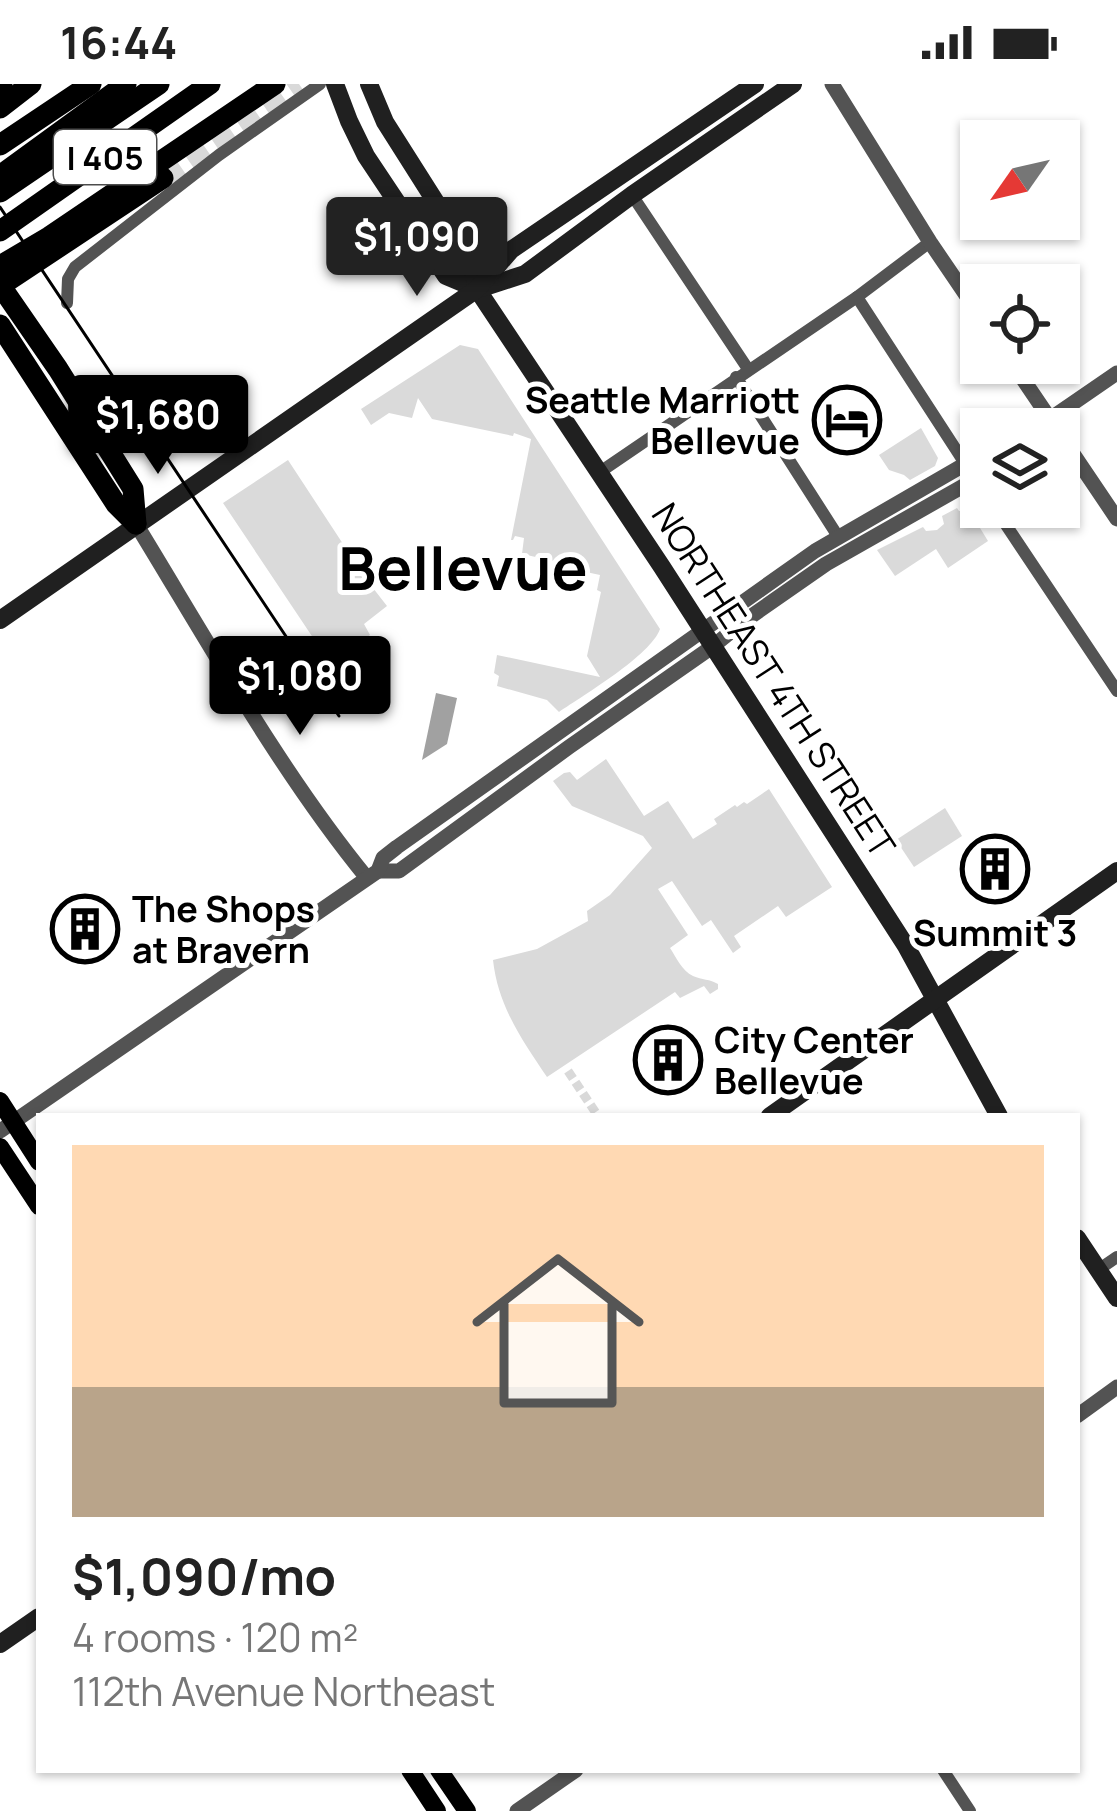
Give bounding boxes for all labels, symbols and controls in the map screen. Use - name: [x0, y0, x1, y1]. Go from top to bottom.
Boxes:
- text: 16:44: [60, 11, 177, 73]
- north arrow: [960, 120, 1080, 240]
- map controls: [960, 120, 1080, 528]
- road number: I 405: [54, 130, 156, 184]
- pin: $1,090: [319, 197, 515, 299]
- text: $1,090: [353, 209, 481, 263]
- button: locate: [960, 264, 1080, 384]
- pin: $1,680: [60, 375, 256, 477]
- place label: Seattle Marriott Bellevue: [525, 375, 800, 465]
- hotel icon: Seattle Marriott Bellevue: [812, 385, 882, 455]
- text: $1,680: [95, 387, 221, 441]
- button: layers: [960, 408, 1080, 528]
- street label: NORTHEAST 4TH STREET: [641, 493, 907, 867]
- district label: Bellevue: [338, 526, 588, 608]
- pin: $1,080: [202, 636, 398, 738]
- text: $1,080: [236, 648, 364, 702]
- building icon: Summit 3: [960, 834, 1030, 904]
- place label: The Shops at Bravern: [132, 884, 315, 974]
- building icon: The Shops at Bravern: [50, 894, 120, 964]
- place label: Summit 3: [913, 908, 1077, 957]
- place label: City Center Bellevue: [714, 1015, 914, 1105]
- building icon: City Center Bellevue: [633, 1025, 703, 1095]
- icon: home: [450, 1223, 666, 1439]
- text: $1,090/mo: [72, 1541, 336, 1610]
- text: 4 rooms · 120 m²: [72, 1610, 358, 1664]
- text: 112th Avenue Northeast: [72, 1664, 495, 1718]

